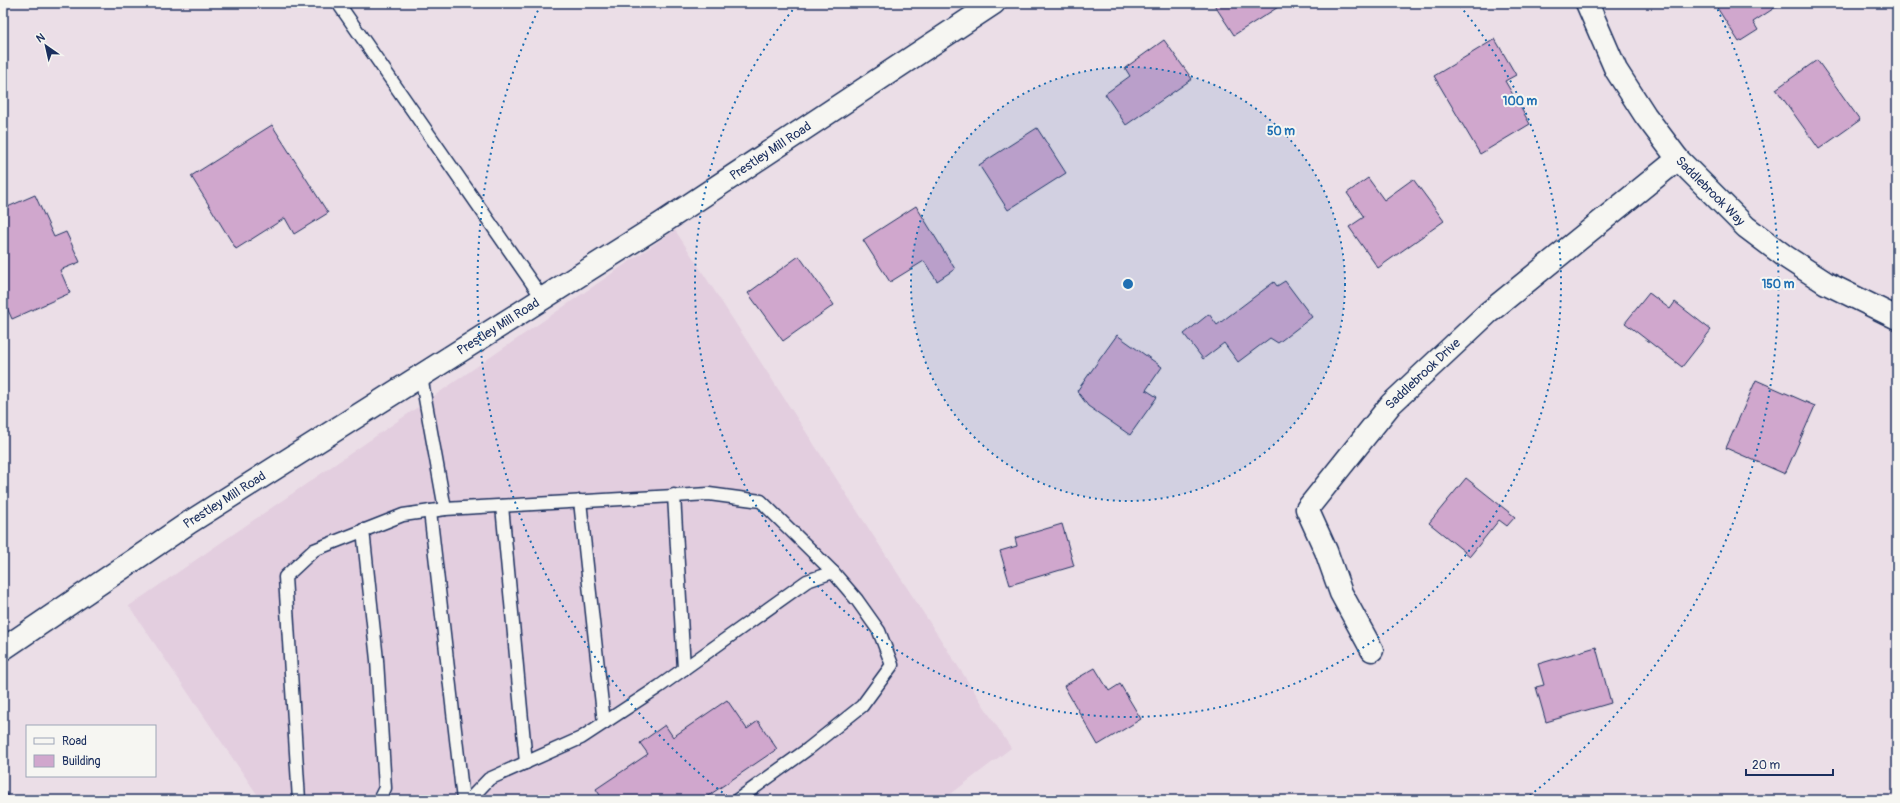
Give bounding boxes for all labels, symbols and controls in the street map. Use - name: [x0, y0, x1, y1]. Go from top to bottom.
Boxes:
- north arrow: [26, 26, 66, 66]
- text: N: [34, 30, 48, 46]
- text: 100 m: [1503, 94, 1538, 109]
- street label: Prestley Mill Road: [727, 118, 814, 184]
- text: 50 m: [1267, 124, 1295, 139]
- street label: Saddlebrook Way: [1672, 153, 1749, 230]
- centre of rings: [1121, 277, 1135, 291]
- text: 150 m: [1762, 277, 1795, 292]
- street label: Prestley Mill Road: [454, 295, 542, 359]
- street label: Saddlebrook Drive: [1382, 335, 1464, 412]
- street label: Prestley Mill Road: [180, 468, 269, 532]
- legend: [26, 725, 156, 777]
- text: Road: [62, 734, 87, 749]
- scale bar: [1746, 751, 1833, 777]
- text: Building: [62, 754, 101, 769]
- text: 20 m: [1752, 758, 1781, 773]

